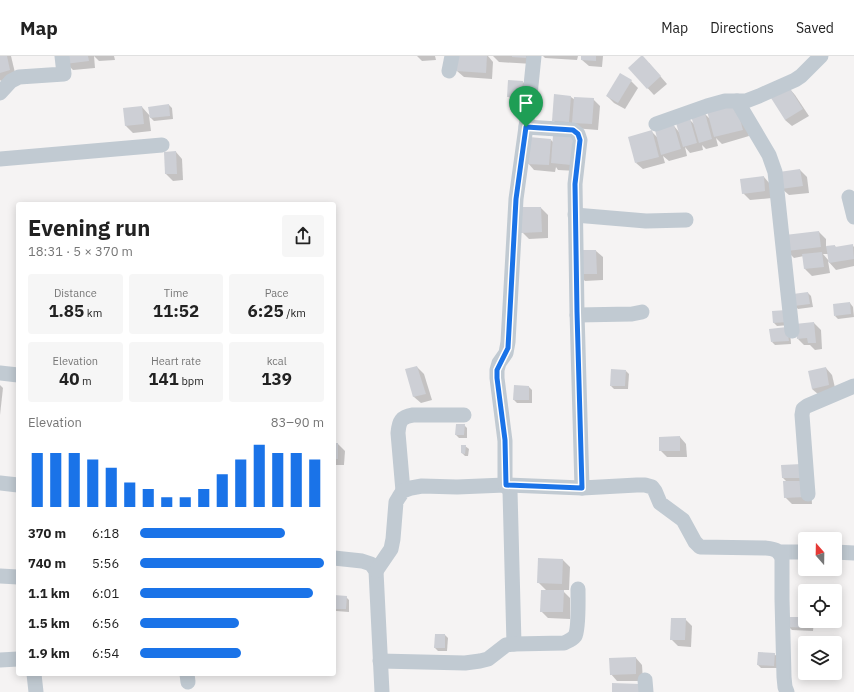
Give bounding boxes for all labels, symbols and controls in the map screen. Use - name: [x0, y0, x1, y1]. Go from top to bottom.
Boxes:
- text: Map: [20, 16, 58, 40]
- text: Map: [661, 19, 688, 37]
- text: Directions: [710, 19, 774, 37]
- text: Saved: [796, 19, 834, 37]
- pin: [509, 86, 543, 127]
- icon: arrive: [515, 92, 537, 114]
- text: Evening run: [28, 213, 150, 242]
- button: share: [282, 215, 324, 257]
- text: 18:31 · 5 × 370 m: [28, 243, 133, 260]
- text: Distance: [54, 286, 97, 300]
- text: Time: [164, 286, 188, 300]
- text: Pace: [265, 286, 289, 300]
- text: 1.85: [48, 300, 84, 322]
- text: 11:52: [153, 300, 199, 322]
- text: 6:25: [247, 300, 284, 322]
- text: km: [84, 306, 102, 320]
- text: /km: [284, 306, 306, 320]
- text: Elevation: [53, 354, 98, 368]
- text: Heart rate: [151, 354, 201, 368]
- text: kcal: [267, 354, 287, 368]
- text: 40: [59, 368, 79, 390]
- text: 141: [148, 368, 179, 390]
- text: 139: [261, 368, 292, 390]
- text: m: [79, 374, 92, 388]
- text: bpm: [179, 374, 204, 388]
- text: Elevation: [28, 414, 82, 431]
- text: 83–90 m: [271, 414, 324, 431]
- text: 370 m: [28, 525, 66, 542]
- text: 6:18: [92, 525, 119, 542]
- north arrow: [798, 532, 842, 576]
- map controls: [798, 532, 842, 680]
- text: 740 m: [28, 555, 66, 572]
- text: 5:56: [92, 555, 119, 572]
- button: locate: [798, 584, 842, 628]
- text: 1.1 km: [28, 585, 70, 602]
- text: 6:01: [92, 585, 119, 602]
- text: 1.5 km: [28, 615, 70, 632]
- text: 6:56: [92, 615, 119, 632]
- button: layers: [798, 636, 842, 680]
- text: 1.9 km: [28, 645, 70, 662]
- text: 6:54: [92, 645, 119, 662]

